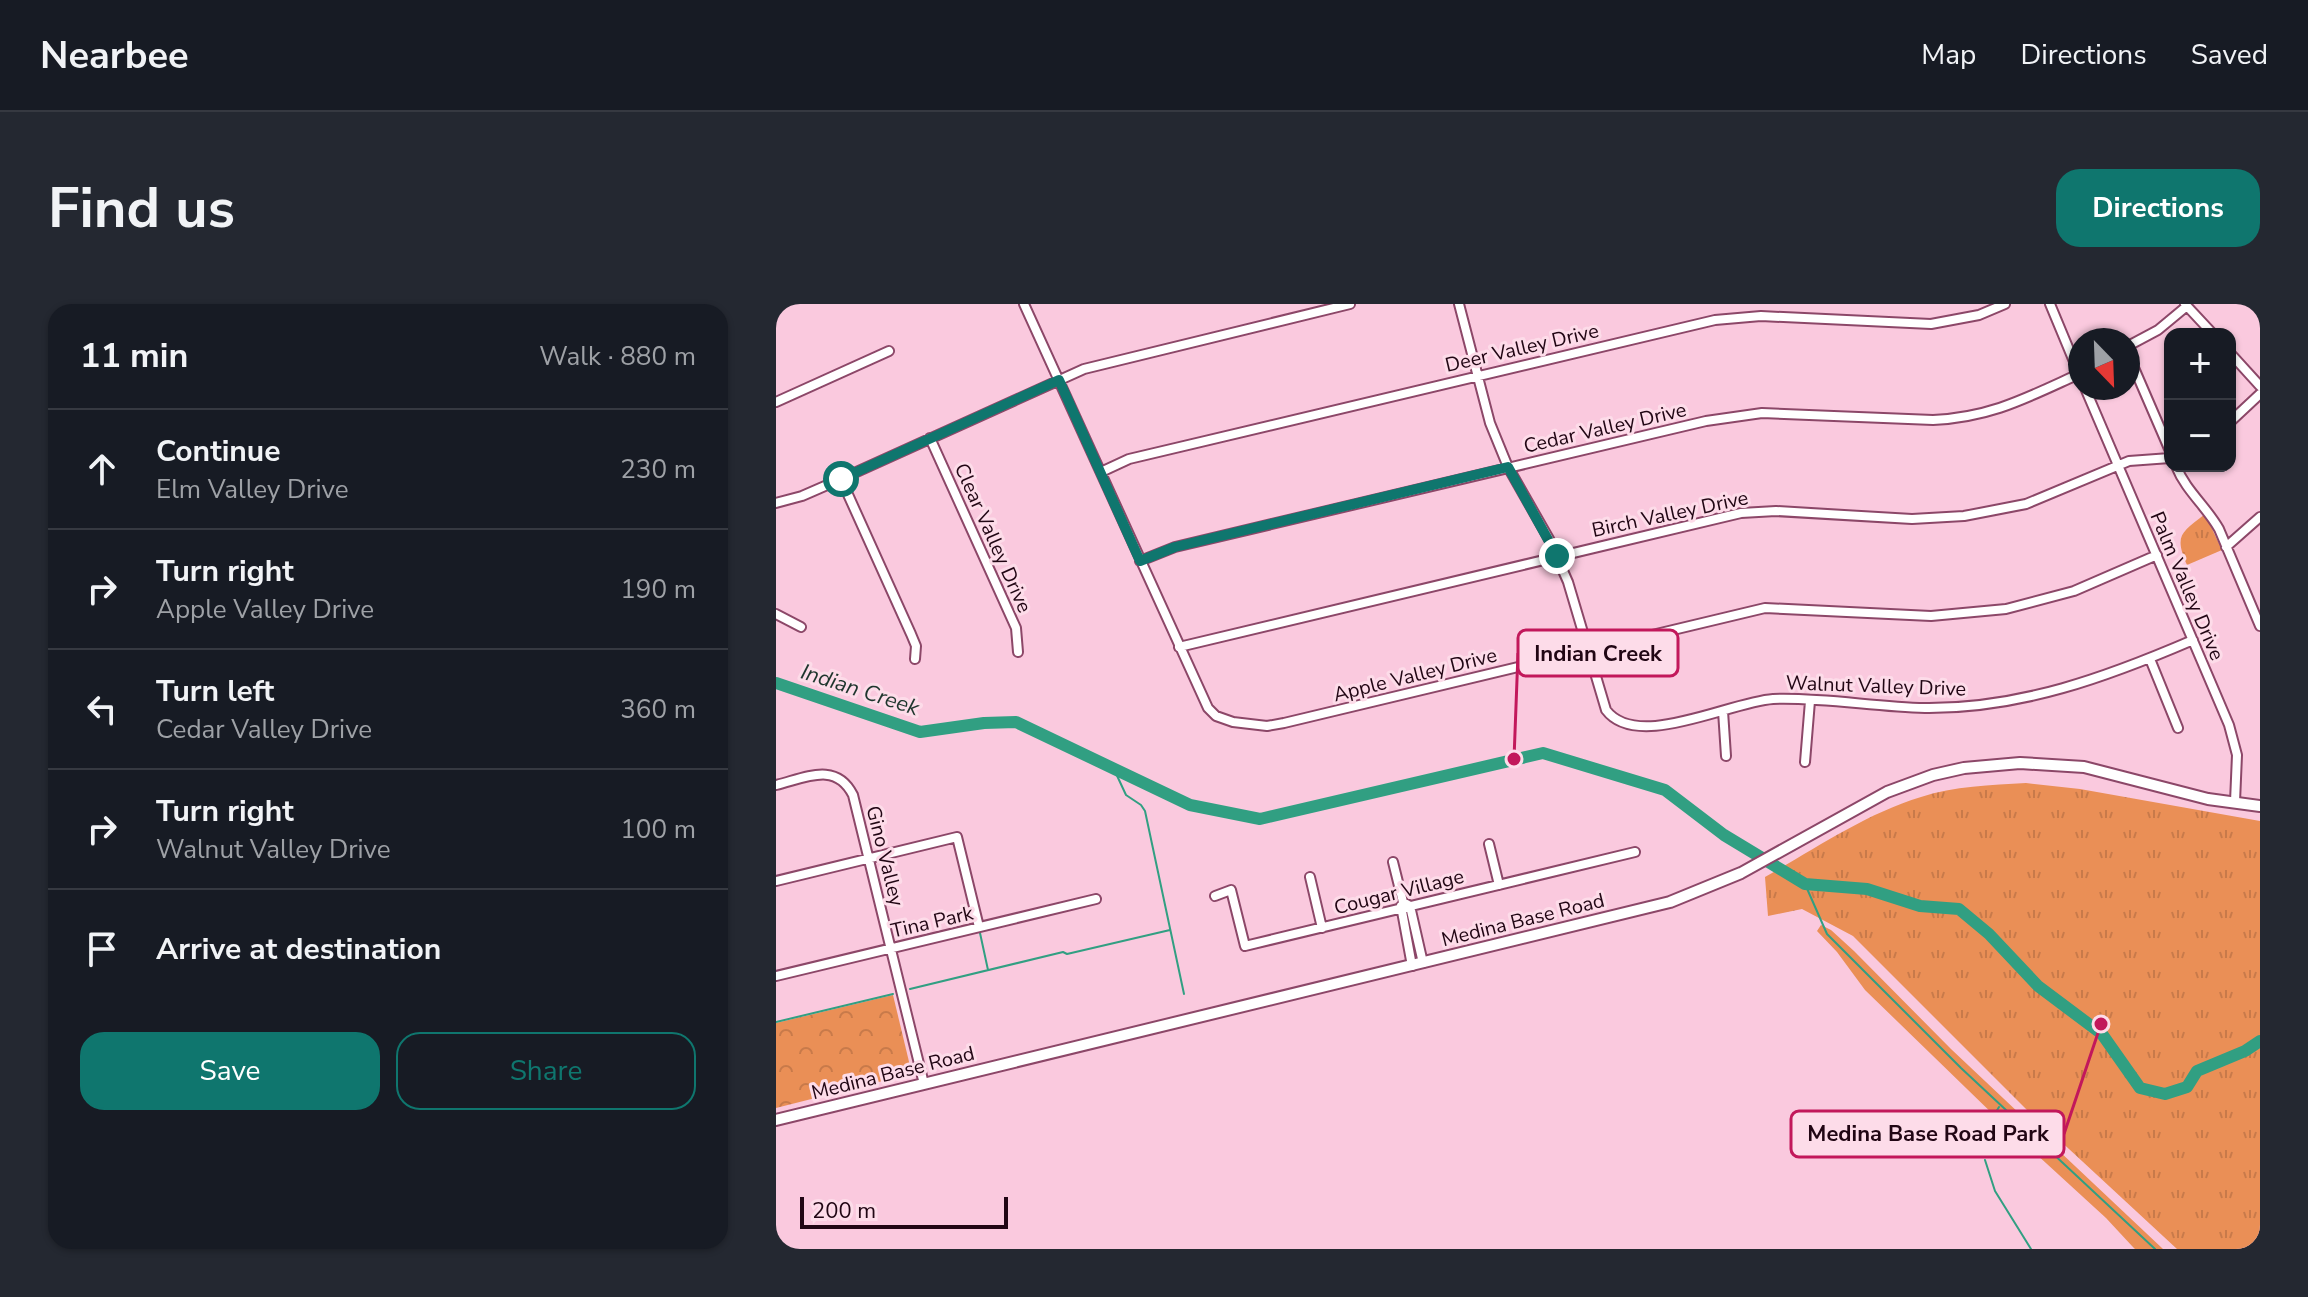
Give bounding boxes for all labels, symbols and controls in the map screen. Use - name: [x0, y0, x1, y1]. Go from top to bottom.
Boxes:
- text: Nearbee: [40, 30, 189, 81]
- text: Map: [1921, 36, 1976, 74]
- text: Directions: [2020, 36, 2147, 74]
- text: Saved: [2191, 36, 2268, 74]
- button: Directions: [2056, 169, 2260, 247]
- text: Find us: [48, 170, 235, 247]
- street label: Deer Valley Drive: [1443, 317, 1601, 379]
- north arrow: [2068, 328, 2140, 400]
- map controls: [2164, 328, 2236, 472]
- button: +: [2164, 328, 2236, 400]
- text: 11 min: [80, 333, 188, 379]
- text: Walk · 880 m: [539, 339, 696, 374]
- street label: Cedar Valley Drive: [1521, 396, 1689, 460]
- button: −: [2164, 400, 2236, 472]
- text: Continue: [156, 431, 281, 472]
- icon: ahead: [80, 447, 124, 491]
- text: 230 m: [620, 452, 696, 487]
- street label: Clear Valley Drive: [948, 459, 1038, 617]
- route start: [823, 461, 859, 497]
- text: Elm Valley Drive: [156, 472, 349, 507]
- street label: Birch Valley Drive: [1589, 484, 1751, 544]
- street label: Palm Valley Drive: [2143, 507, 2231, 665]
- route end: [1539, 538, 1575, 574]
- text: Turn right: [156, 551, 294, 592]
- icon: right: [80, 567, 124, 611]
- text: 190 m: [620, 572, 696, 607]
- text: Apple Valley Drive: [156, 592, 374, 627]
- callout: Indian Creek: [1518, 630, 1678, 676]
- text: Indian Creek: [1534, 639, 1663, 669]
- street label: Apple Valley Drive: [1330, 642, 1500, 708]
- water label: Indian Creek: [797, 657, 924, 724]
- street label: Walnut Valley Drive: [1785, 669, 1967, 703]
- text: Turn left: [156, 671, 274, 712]
- icon: left: [80, 687, 124, 731]
- text: 360 m: [620, 692, 696, 727]
- text: Cedar Valley Drive: [156, 712, 372, 747]
- text: Turn right: [156, 791, 294, 832]
- street label: Gino Valley: [859, 803, 911, 910]
- icon: right: [80, 807, 124, 851]
- text: 100 m: [620, 812, 696, 847]
- text: Walnut Valley Drive: [156, 832, 391, 867]
- street label: Cougar Village: [1331, 863, 1467, 921]
- street label: Medina Base Road: [1439, 887, 1607, 953]
- street label: Tina Park: [888, 899, 977, 945]
- icon: arrive: [80, 927, 124, 971]
- text: Arrive at destination: [156, 929, 441, 970]
- button: Save: [80, 1032, 380, 1110]
- button: Share: [396, 1032, 696, 1110]
- street label: Medina Base Road: [809, 1040, 977, 1106]
- callout: Medina Base Road Park: [1791, 1111, 2064, 1157]
- text: Medina Base Road Park: [1807, 1119, 2050, 1149]
- scale bar: [800, 1193, 1008, 1229]
- text: 200 m: [812, 1196, 876, 1226]

